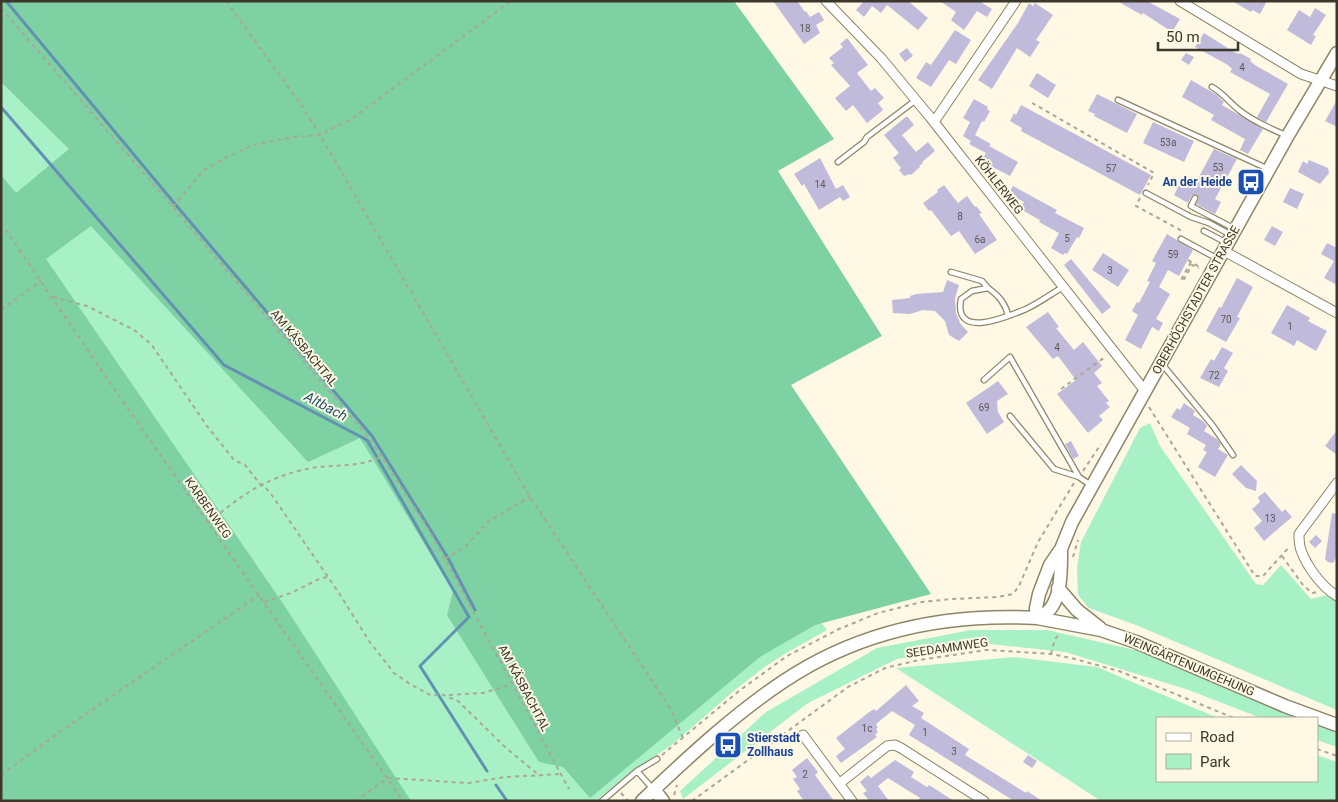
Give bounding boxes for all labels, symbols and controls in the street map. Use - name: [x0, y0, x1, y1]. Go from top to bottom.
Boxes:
- scale bar: [1158, 20, 1238, 52]
- house number: 18: [799, 23, 811, 34]
- text: 50 m: [1166, 28, 1200, 46]
- house number: 4: [1239, 62, 1245, 73]
- house number: 53a: [1160, 137, 1176, 148]
- street label: KÖHLERWEG: [972, 152, 1027, 217]
- house number: 53: [1212, 162, 1224, 173]
- house number: 57: [1105, 163, 1117, 174]
- bus stop icon: An der Heide: [1236, 167, 1266, 197]
- place label: An der Heide: [1162, 175, 1233, 189]
- house number: 14: [814, 179, 826, 190]
- house number: 8: [957, 211, 963, 222]
- street label: OBERHÖCHSTADTER STRASSE: [1148, 223, 1243, 377]
- house number: 5: [1064, 233, 1070, 244]
- house number: 6a: [974, 234, 986, 245]
- house number: 59: [1167, 249, 1179, 260]
- house number: 3: [1107, 265, 1113, 276]
- street label: AM KÄSBACHTAL: [268, 306, 341, 390]
- house number: 70: [1220, 314, 1232, 325]
- house number: 1: [1287, 321, 1293, 332]
- house number: 4: [1054, 342, 1060, 353]
- house number: 72: [1208, 370, 1220, 381]
- water label: Altbach: [301, 388, 350, 424]
- house number: 69: [978, 402, 990, 413]
- street label: KARBENWEG: [182, 475, 234, 541]
- house number: 13: [1264, 513, 1276, 524]
- street label: WEINGÄRTENUMGEHUNG: [1121, 630, 1257, 699]
- street label: SEEDAMMWEG: [905, 635, 989, 661]
- street label: AM KÄSBACHTAL: [495, 642, 554, 734]
- legend: [1156, 717, 1318, 782]
- house number: 1c: [862, 723, 872, 734]
- house number: 1: [922, 727, 928, 738]
- text: Road: [1200, 728, 1234, 746]
- bus stop icon: Stierstadt Zollhaus: [713, 730, 743, 760]
- place label: Stierstadt Zollhaus: [747, 731, 800, 759]
- house number: 3: [951, 746, 957, 757]
- text: Park: [1200, 753, 1231, 771]
- house number: 2: [802, 769, 808, 780]

